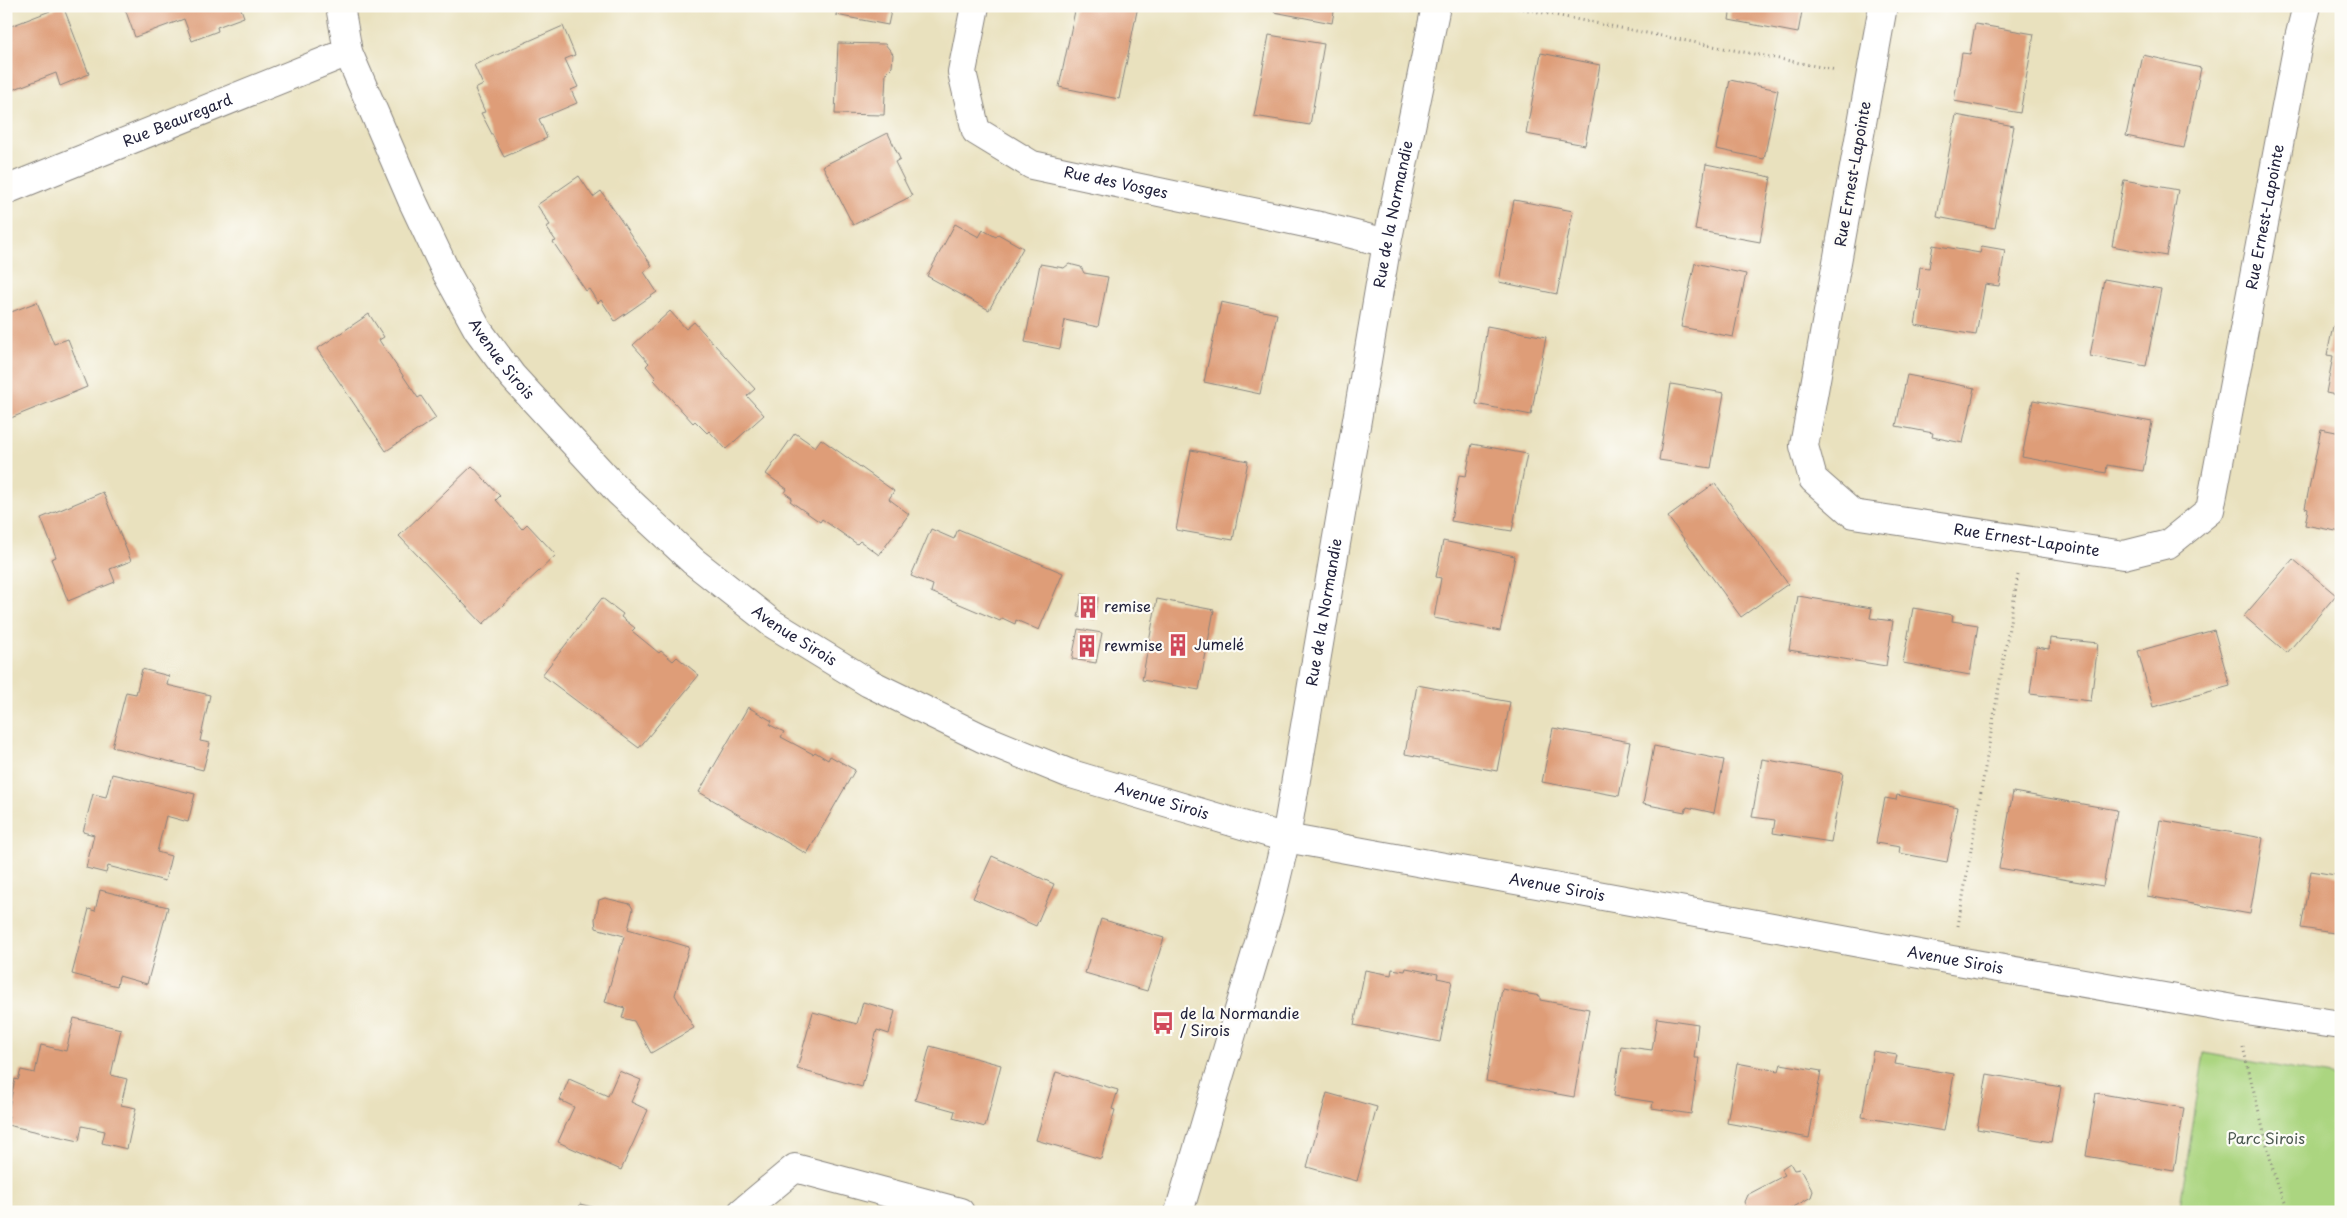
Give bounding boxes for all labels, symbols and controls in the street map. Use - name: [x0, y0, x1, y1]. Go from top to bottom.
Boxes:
- street label: Rue Beauregard: [119, 87, 235, 152]
- street label: Rue Ernest-Lapointe: [1827, 99, 1876, 248]
- street label: Rue de la Normandie: [1367, 138, 1418, 289]
- street label: Rue Ernest-Lapointe: [2239, 142, 2289, 291]
- street label: Rue des Vosges: [1062, 159, 1170, 204]
- street label: Avenue Sirois: [464, 314, 541, 404]
- street label: Rue Ernest-Lapointe: [1952, 516, 2102, 561]
- street label: Rue de la Normandie: [1299, 536, 1347, 688]
- building icon: remise: [1075, 594, 1101, 620]
- place label: remise: [1104, 594, 1151, 617]
- street label: Avenue Sirois: [748, 599, 842, 671]
- building icon: Jumelé: [1165, 632, 1191, 658]
- place label: Jumelé: [1194, 632, 1244, 655]
- building icon: rewmise: [1074, 633, 1100, 659]
- place label: rewmise: [1104, 633, 1163, 656]
- street label: Avenue Sirois: [1113, 775, 1212, 824]
- street label: Avenue Sirois: [1508, 866, 1607, 906]
- street label: Avenue Sirois: [1906, 939, 2005, 979]
- place label: de la Normandie / Sirois: [1180, 1001, 1299, 1041]
- bus stop icon: de la Normandie / Sirois: [1150, 1010, 1176, 1036]
- park label: Parc Sirois: [2227, 1126, 2305, 1149]

